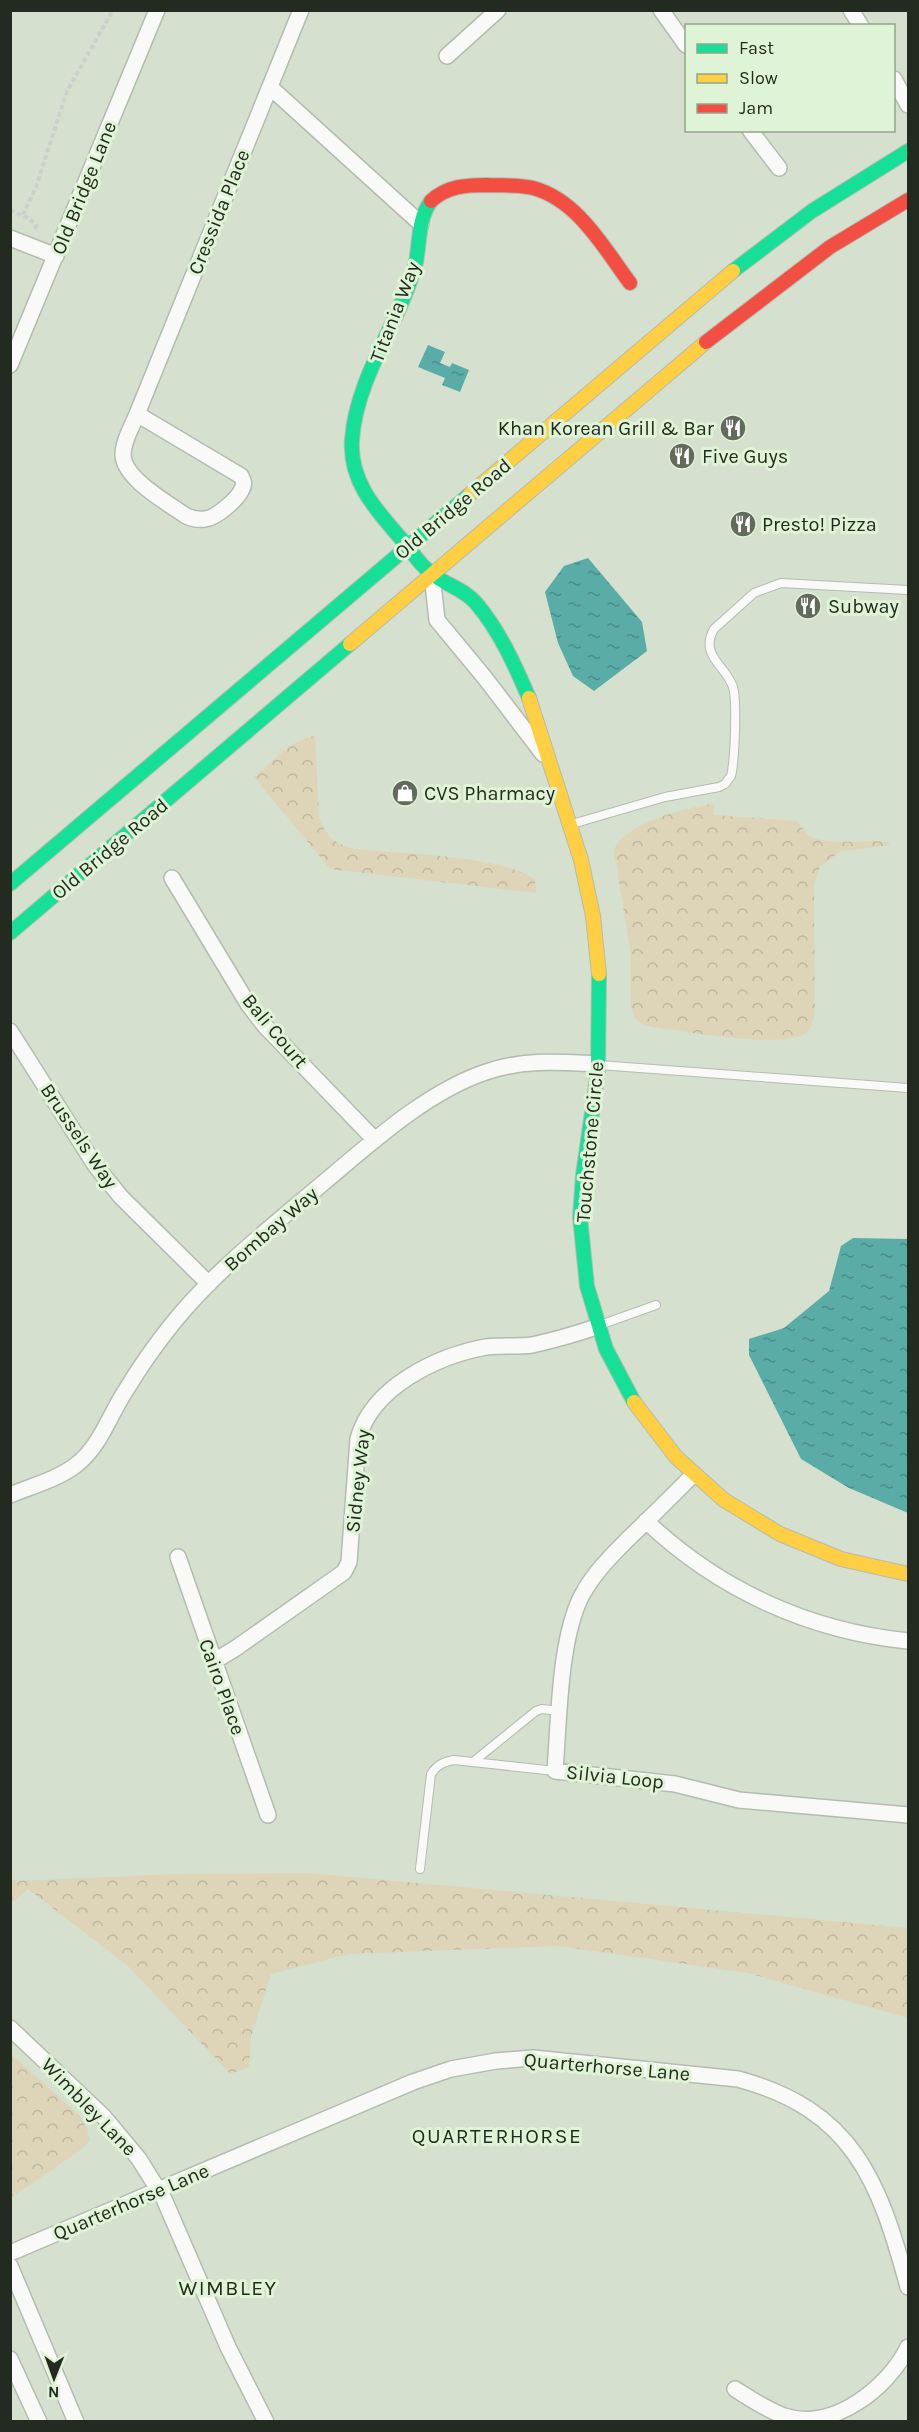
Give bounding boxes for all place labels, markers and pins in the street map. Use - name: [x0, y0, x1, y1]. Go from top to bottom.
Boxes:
- restaurant icon: Khan Korean Grill & Bar: [718, 413, 748, 443]
- place label: Khan Korean Grill & Bar: [498, 417, 715, 440]
- restaurant icon: Five Guys: [667, 441, 697, 471]
- place label: Five Guys: [702, 445, 788, 468]
- restaurant icon: Presto! Pizza: [728, 509, 758, 539]
- place label: Presto! Pizza: [762, 513, 877, 536]
- restaurant icon: Subway: [793, 591, 823, 621]
- place label: Subway: [828, 595, 899, 618]
- shop icon: CVS Pharmacy: [390, 778, 420, 808]
- place label: CVS Pharmacy: [424, 782, 555, 805]

